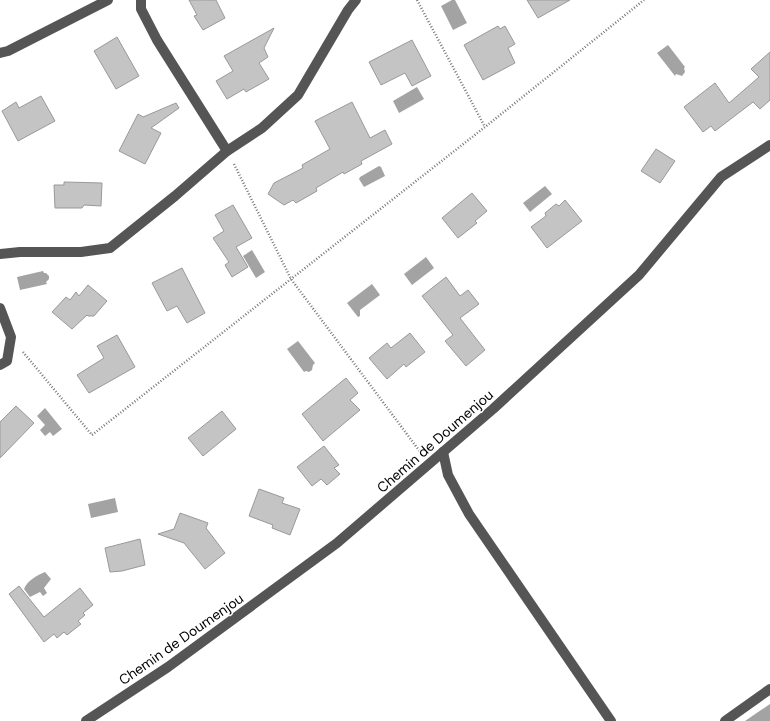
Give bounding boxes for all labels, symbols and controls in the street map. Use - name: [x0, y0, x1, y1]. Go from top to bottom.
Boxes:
- street label: Chemin de Doumenjou: [373, 386, 497, 496]
- street label: Chemin de Doumenjou: [115, 589, 247, 689]

